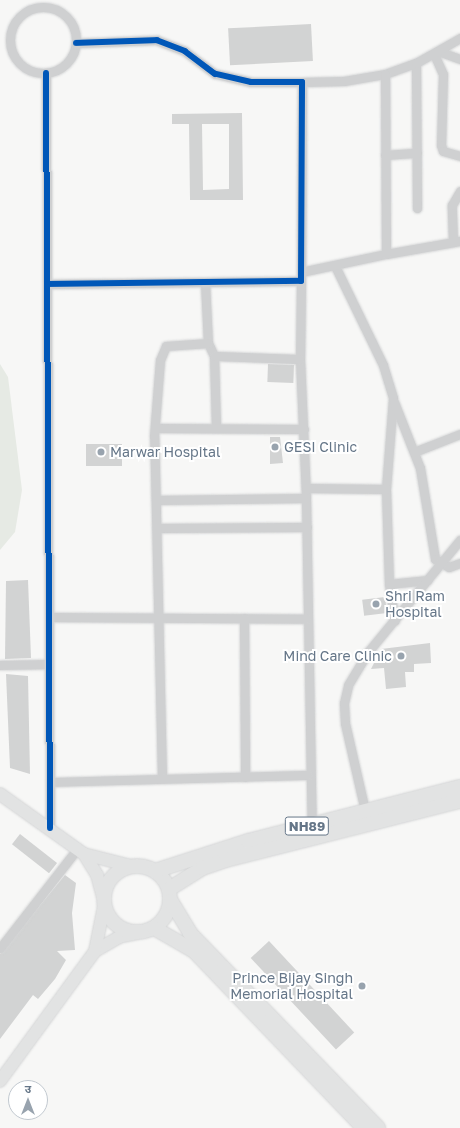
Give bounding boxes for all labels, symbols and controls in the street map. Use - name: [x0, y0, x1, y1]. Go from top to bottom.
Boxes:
- place label: GESI Clinic: [284, 439, 357, 455]
- marker: GESI Clinic: [269, 441, 281, 453]
- place label: Marwar Hospital: [110, 444, 220, 460]
- marker: Marwar Hospital: [95, 446, 107, 458]
- place label: Shri Ram Hospital: [385, 588, 445, 620]
- marker: Shri Ram Hospital: [370, 598, 382, 610]
- place label: Mind Care Clinic: [283, 648, 392, 664]
- marker: Mind Care Clinic: [395, 650, 407, 662]
- road number: NH89: [284, 815, 330, 837]
- place label: Prince Bijay Singh Memorial Hospital: [230, 970, 353, 1002]
- marker: Prince Bijay Singh Memorial Hospital: [356, 980, 368, 992]
- north arrow: [8, 1080, 48, 1120]
- text: उ: [25, 1082, 31, 1095]

